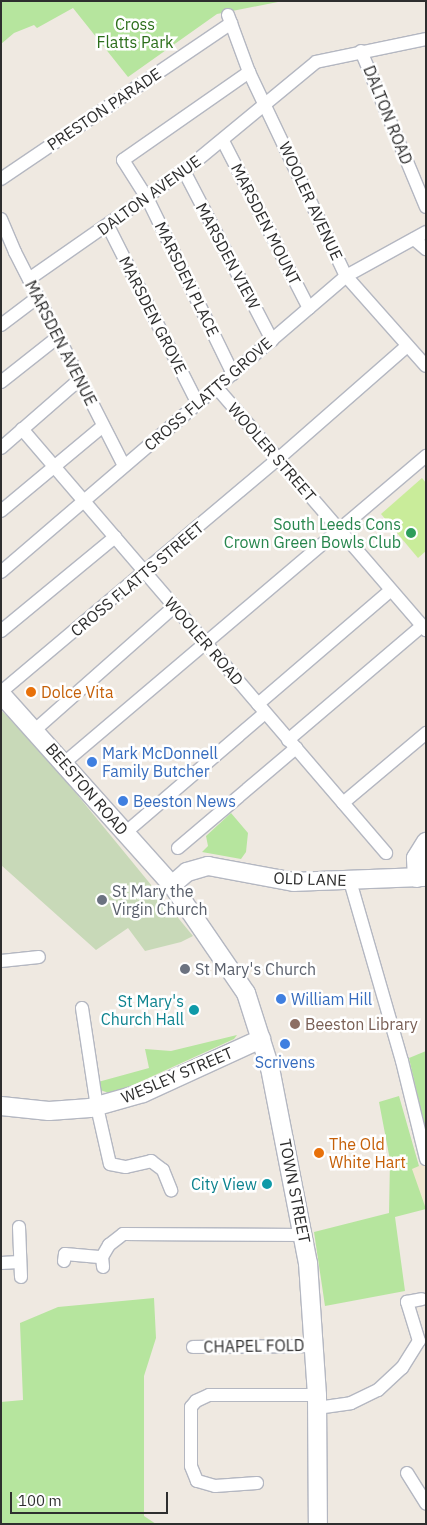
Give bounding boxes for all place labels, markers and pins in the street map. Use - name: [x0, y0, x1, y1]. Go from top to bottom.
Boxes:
- place label: South Leeds Cons Crown Green Bowls Club: [224, 514, 401, 552]
- marker: South Leeds Cons Crown Green Bowls Club: [405, 527, 417, 539]
- place label: Dolce Vita: [41, 682, 113, 702]
- marker: Dolce Vita: [25, 686, 37, 698]
- place label: Mark McDonnell Family Butcher: [102, 743, 218, 781]
- marker: Mark McDonnell Family Butcher: [86, 756, 98, 768]
- place label: Beeston News: [133, 791, 236, 811]
- marker: Beeston News: [117, 795, 129, 807]
- place label: St Mary the Virgin Church: [112, 881, 208, 919]
- marker: St Mary the Virgin Church: [96, 894, 108, 906]
- place label: St Mary's Church: [195, 959, 316, 979]
- marker: St Mary's Church: [179, 963, 191, 975]
- place label: William Hill: [291, 989, 372, 1009]
- place label: St Mary's Church Hall: [101, 991, 184, 1029]
- marker: William Hill: [275, 993, 287, 1005]
- marker: St Mary's Church Hall: [188, 1004, 200, 1016]
- place label: Beeston Library: [305, 1014, 418, 1034]
- marker: Beeston Library: [289, 1018, 301, 1030]
- marker: Scrivens: [279, 1038, 291, 1050]
- place label: Scrivens: [255, 1052, 315, 1072]
- place label: The Old White Hart: [329, 1134, 406, 1172]
- marker: The Old White Hart: [313, 1147, 325, 1159]
- place label: City View: [191, 1174, 257, 1194]
- marker: City View: [261, 1178, 273, 1190]

